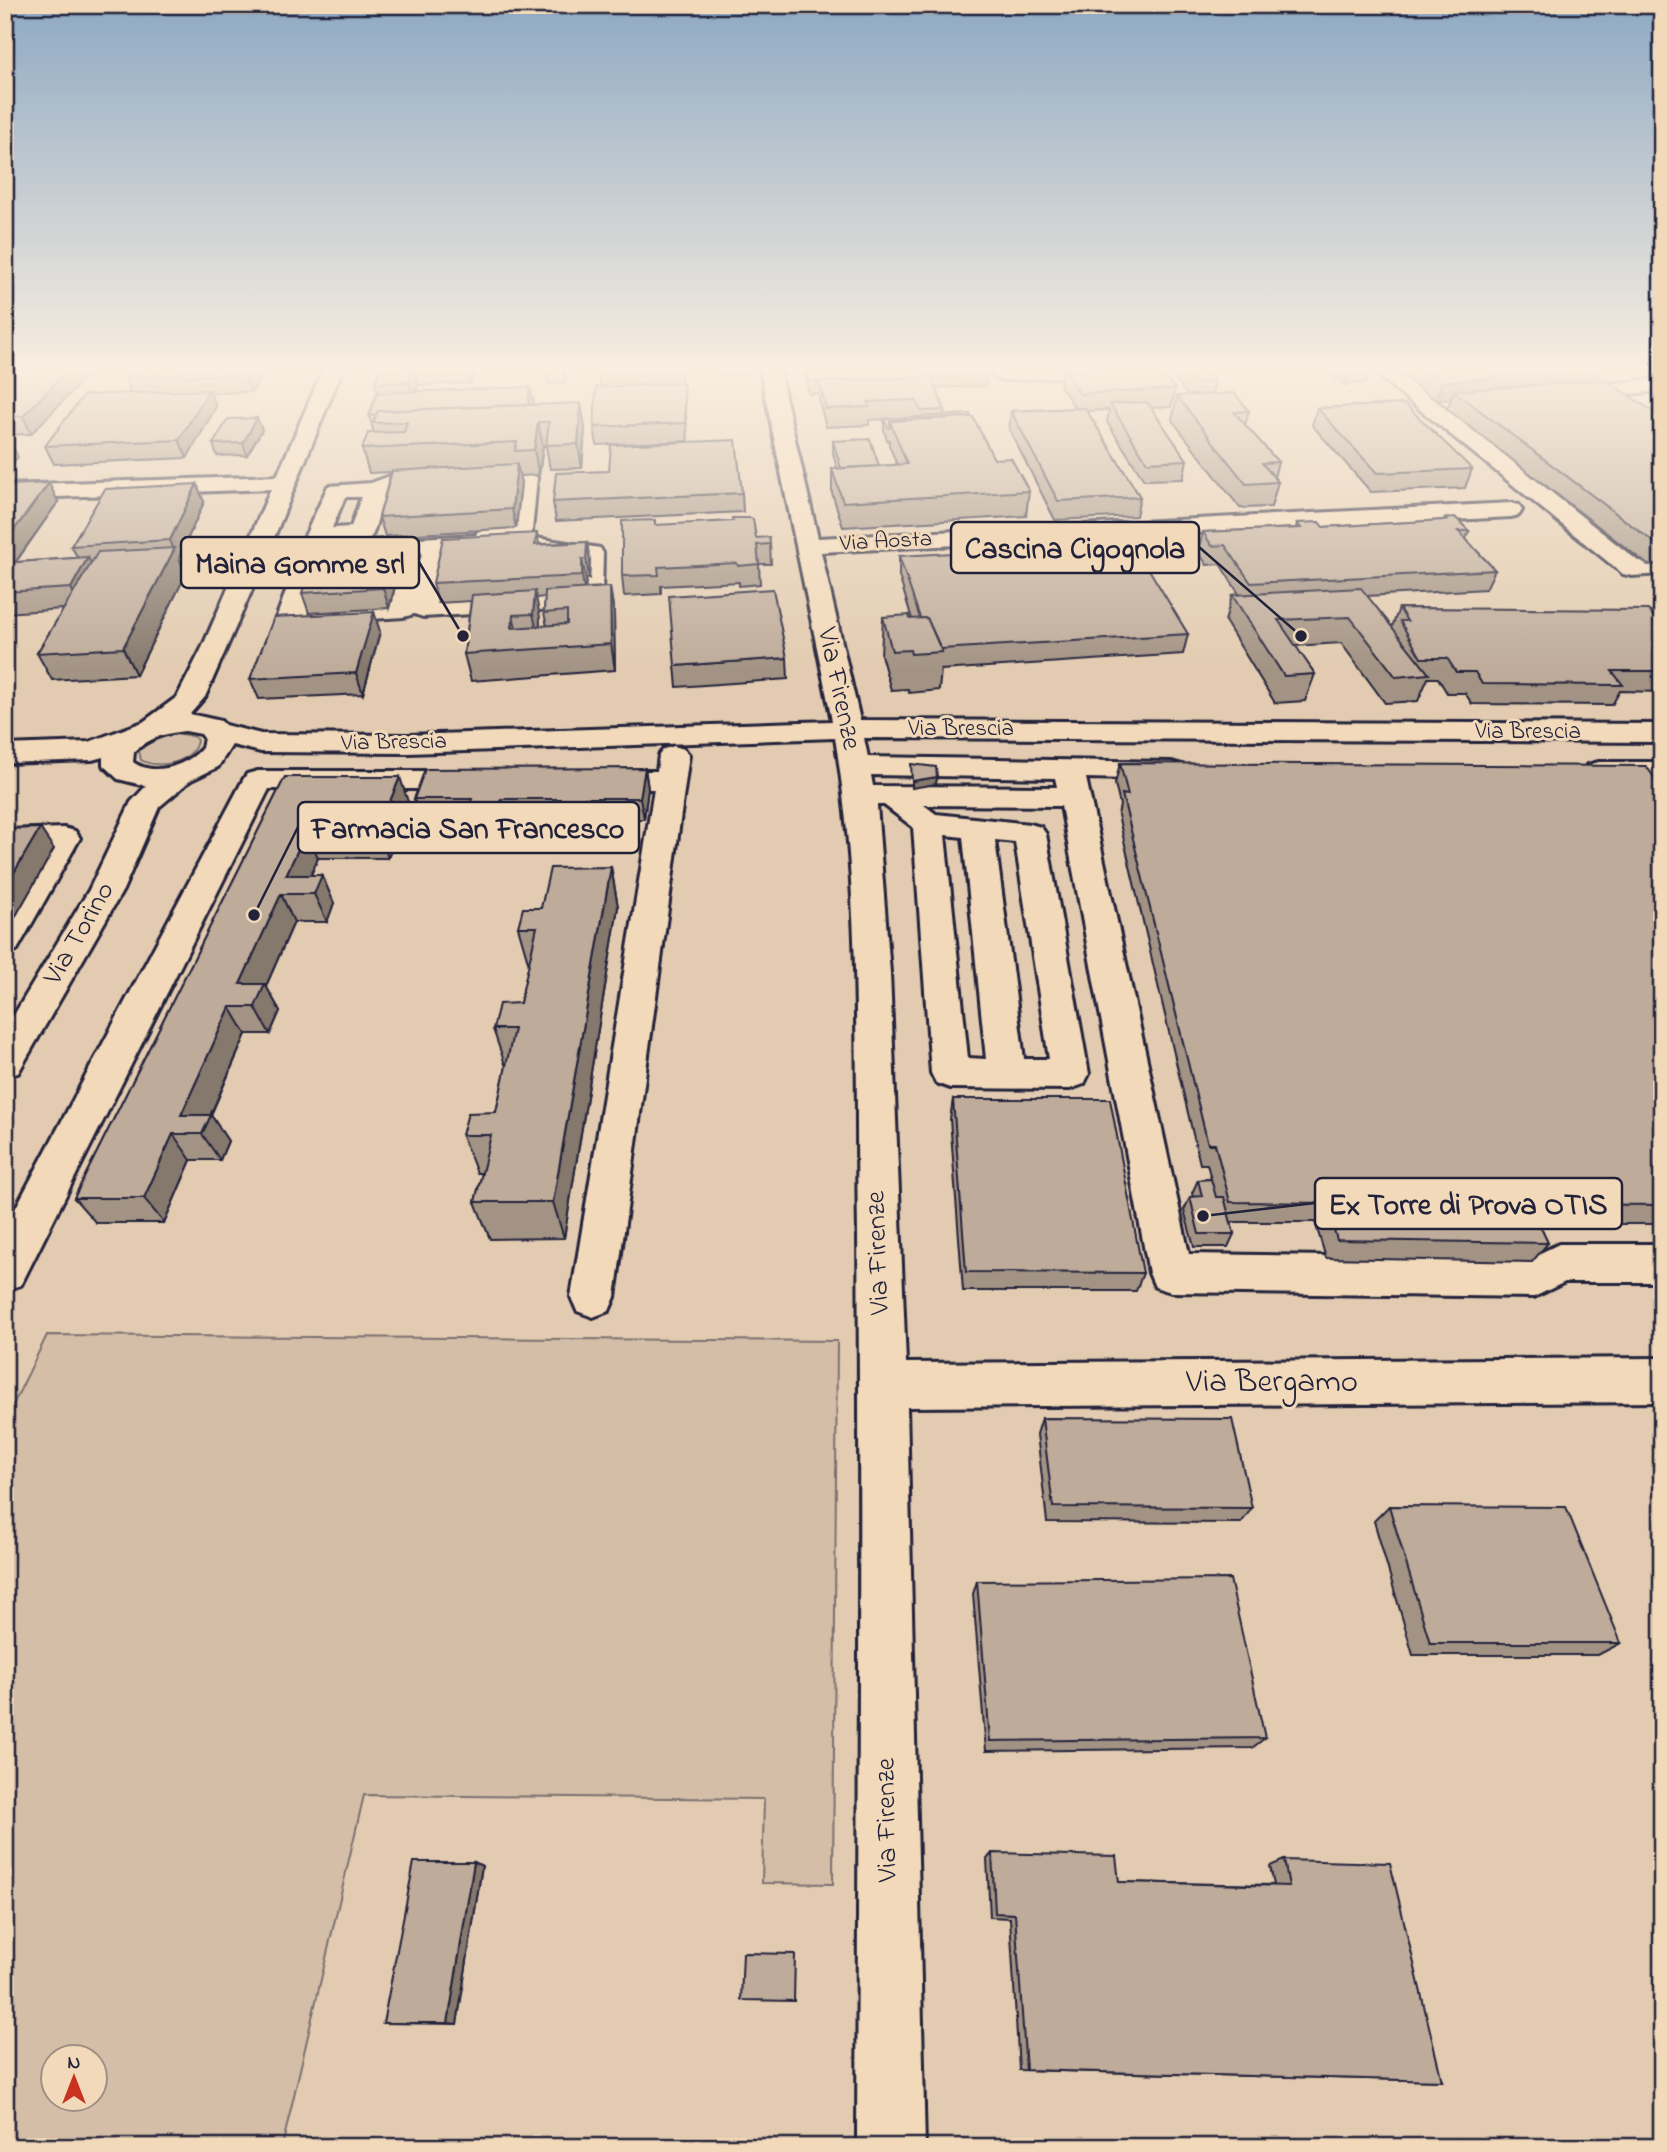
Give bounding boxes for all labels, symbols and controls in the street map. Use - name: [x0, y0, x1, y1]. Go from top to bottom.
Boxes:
- callout: Cascina Cigognola: [951, 522, 1199, 573]
- street label: Via Aosta: [838, 523, 933, 561]
- text: Cascina Cigognola: [965, 529, 1185, 574]
- callout: Maina Gomme srl: [181, 537, 419, 588]
- text: Maina Gomme srl: [195, 544, 405, 588]
- street label: Via Firenze: [805, 623, 871, 754]
- street label: Via Brescia: [907, 713, 1014, 746]
- street label: Via Brescia: [1474, 716, 1581, 749]
- street label: Via Brescia: [340, 726, 447, 760]
- callout: Farmacia San Francesco: [298, 802, 639, 853]
- text: Farmacia San Francesco: [310, 809, 624, 853]
- street label: Via Torino: [33, 875, 126, 994]
- callout: Ex Torre di Prova OTIS: [1315, 1178, 1622, 1229]
- text: Ex Torre di Prova OTIS: [1329, 1185, 1607, 1229]
- street label: Via Firenze: [856, 1190, 902, 1317]
- street label: Via Bergamo: [1185, 1359, 1358, 1407]
- street label: Via Firenze: [866, 1757, 910, 1883]
- north arrow: [38, 2044, 108, 2114]
- text: N: [68, 2050, 81, 2077]

